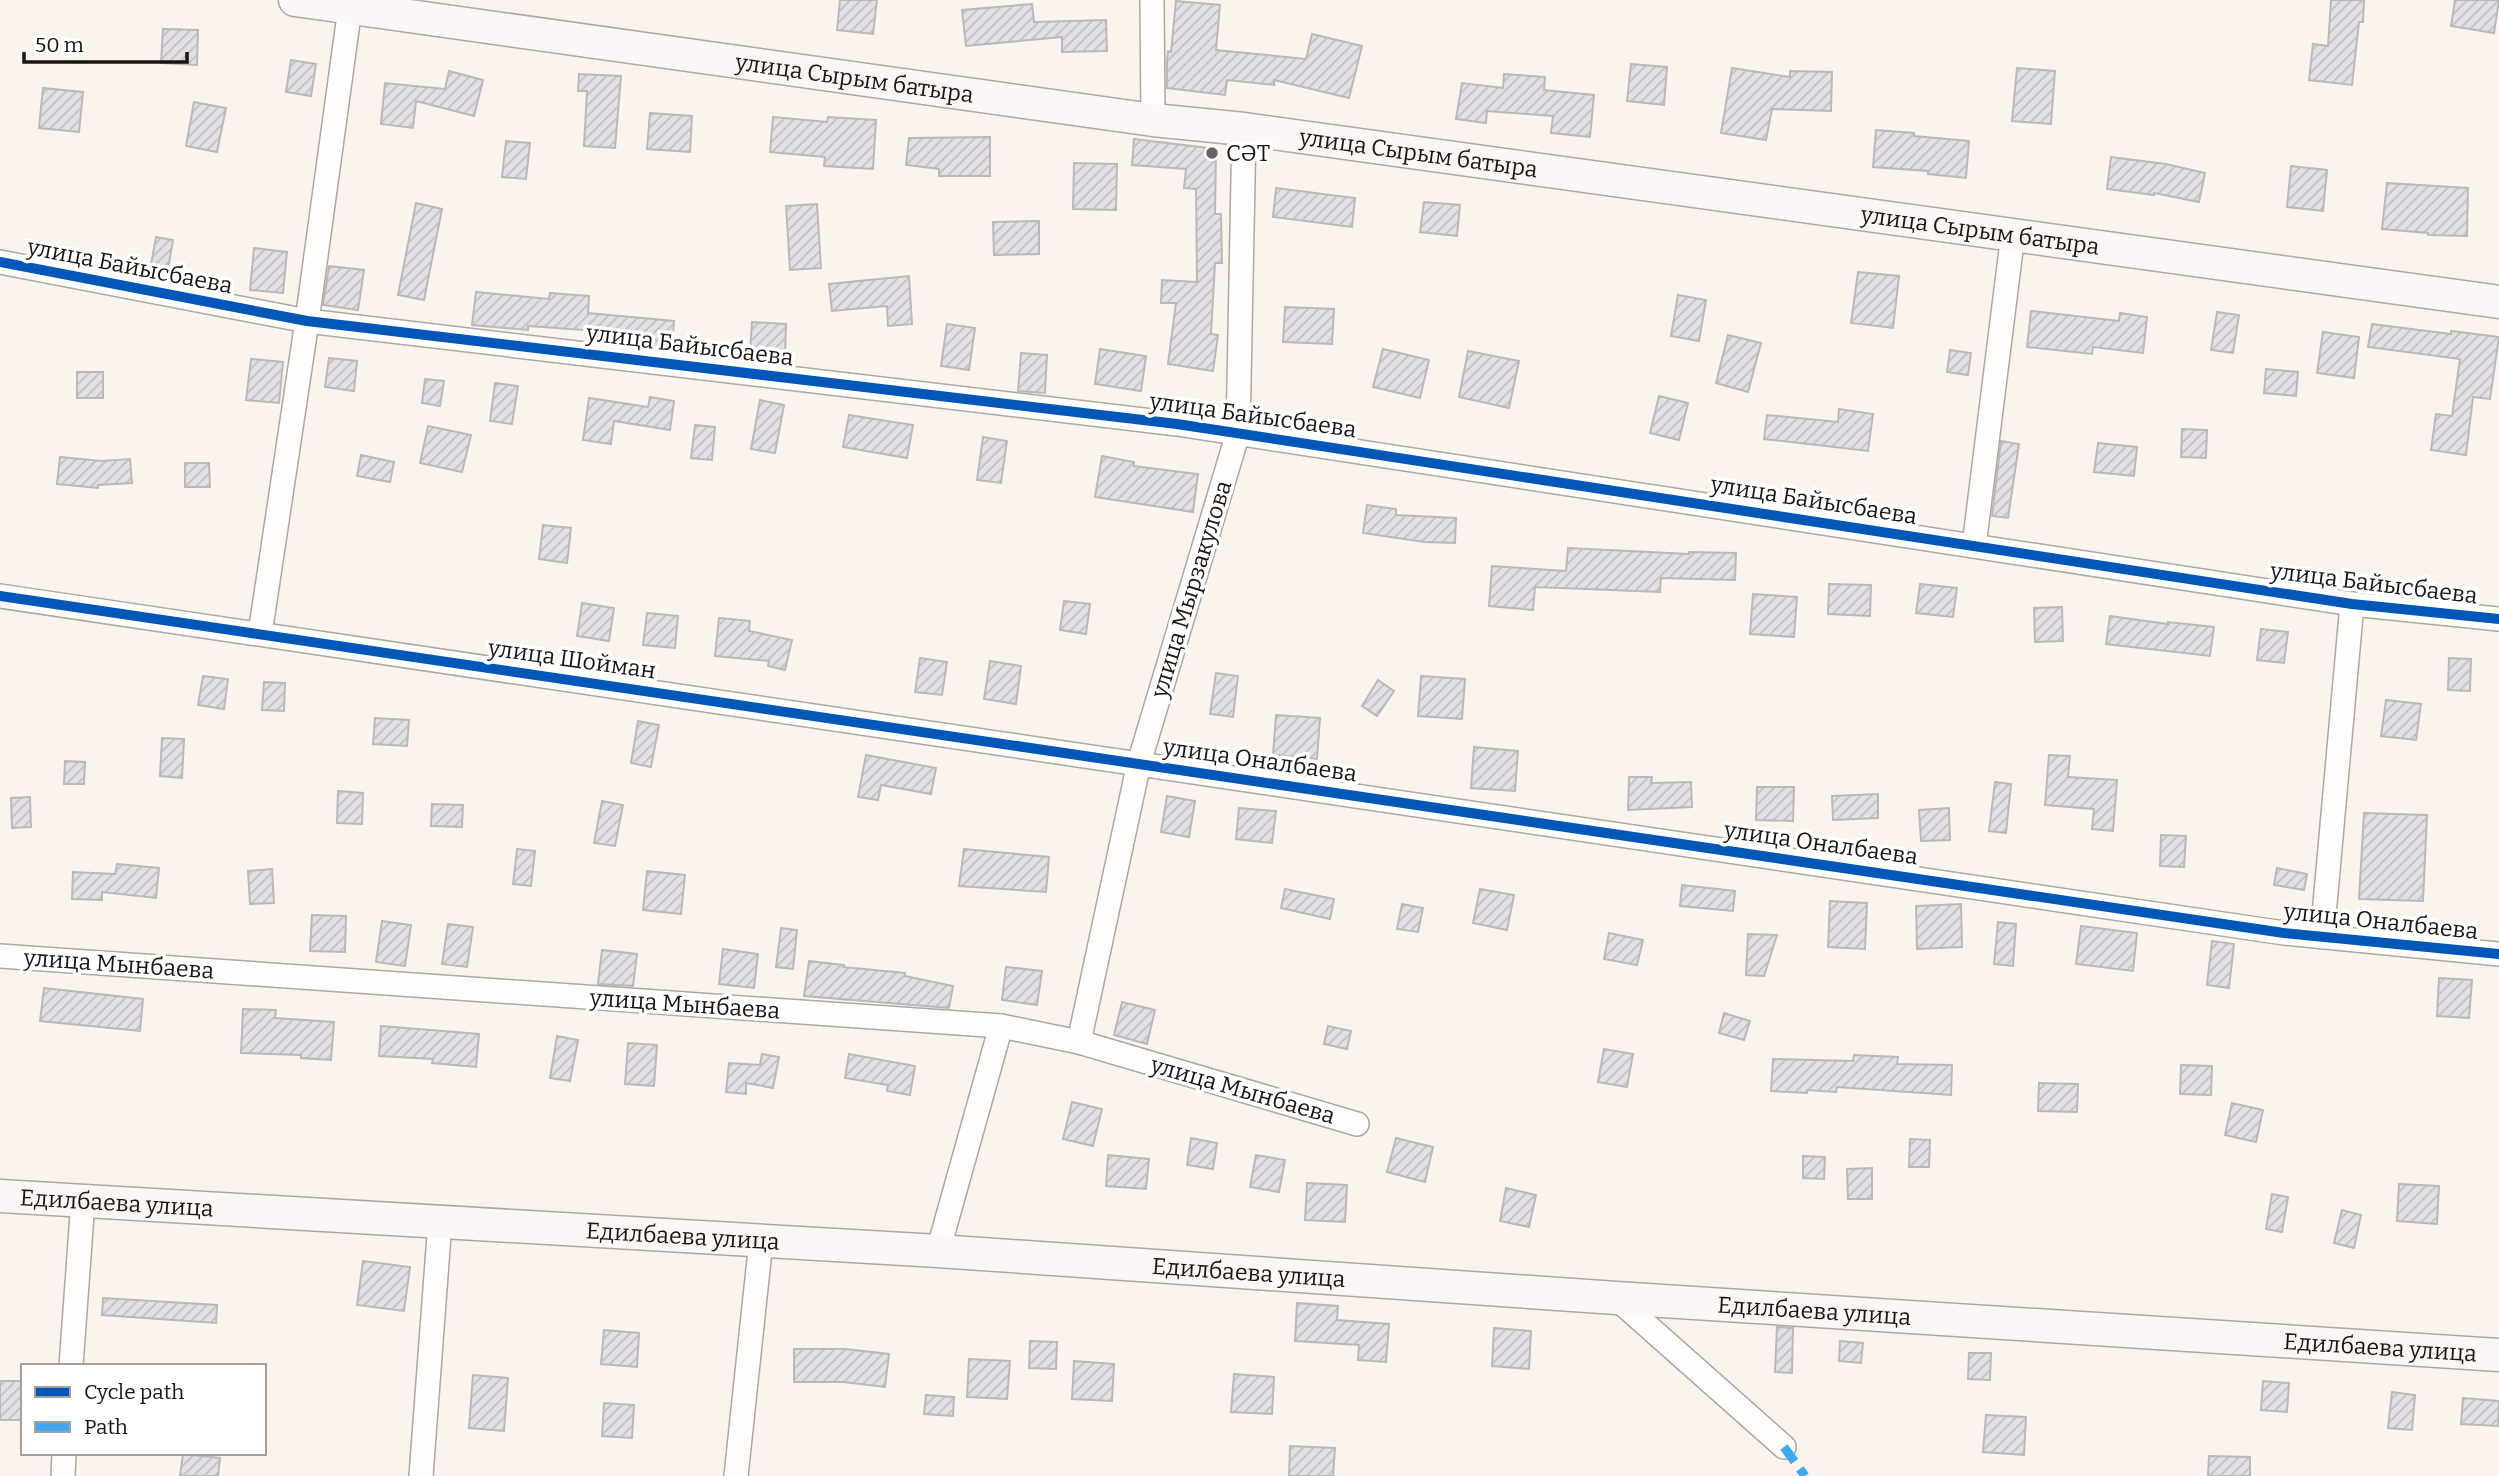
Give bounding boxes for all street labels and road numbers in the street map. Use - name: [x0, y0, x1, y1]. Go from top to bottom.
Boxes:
- street label: улица Сырым батыра: [733, 48, 976, 109]
- street label: улица Сырым батыра: [1297, 123, 1540, 183]
- street label: улица Сырым батыра: [1858, 200, 2102, 261]
- street label: улица Байысбаева: [24, 232, 235, 300]
- street label: улица Байысбаева: [584, 318, 796, 372]
- street label: улица Байысбаева: [1147, 386, 1359, 443]
- street label: улица Байысбаева: [1708, 470, 1920, 530]
- street label: улица Мырзакулова: [1144, 477, 1238, 702]
- street label: улица Байысбаева: [2268, 556, 2480, 610]
- street label: улица Шойман: [485, 633, 658, 685]
- street label: улица Оналбаева: [1160, 732, 1359, 788]
- street label: улица Оналбаева: [1721, 815, 1920, 871]
- street label: улица Оналбаева: [2281, 897, 2480, 945]
- street label: улица Мынбаева: [22, 943, 216, 985]
- street label: улица Мынбаева: [588, 983, 782, 1025]
- street label: улица Мынбаева: [1147, 1050, 1339, 1130]
- street label: Едилбаева улица: [19, 1183, 215, 1223]
- street label: Едилбаева улица: [585, 1216, 781, 1256]
- street label: Едилбаева улица: [1151, 1252, 1347, 1293]
- street label: Едилбаева улица: [1717, 1291, 1912, 1331]
- street label: Едилбаева улица: [2283, 1327, 2478, 1368]

